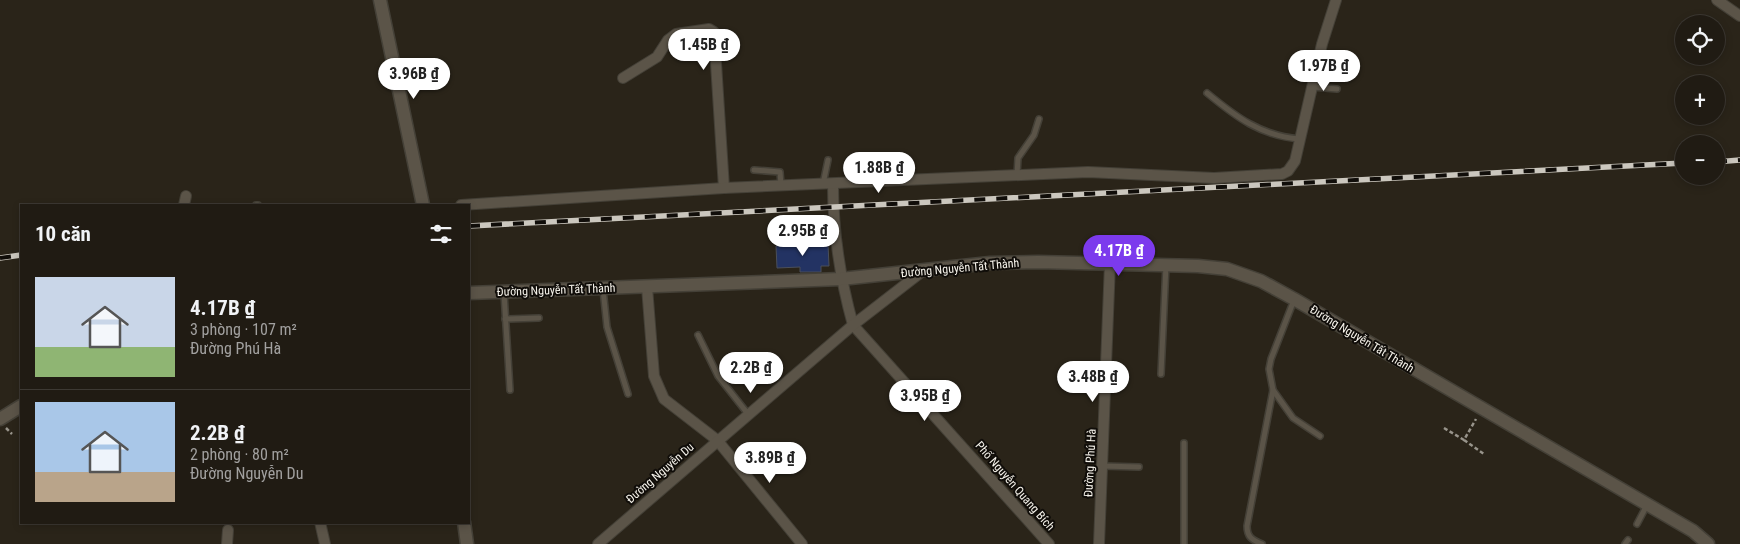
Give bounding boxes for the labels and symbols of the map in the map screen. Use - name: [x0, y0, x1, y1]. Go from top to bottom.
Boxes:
- pin: 1.45B ₫: [658, 28, 750, 71]
- pin: 1.97B ₫: [1278, 49, 1370, 92]
- pin: 3.96B ₫: [368, 58, 460, 100]
- pin: 1.88B ₫: [833, 152, 925, 194]
- pin: 2.95B ₫: [757, 214, 849, 257]
- pin: 4.17B ₫: [1073, 234, 1165, 277]
- street label: Đường Nguyễn Tất Thành: [900, 256, 1020, 280]
- street label: Đường Nguyễn Tất Thành: [496, 281, 616, 299]
- street label: Đường Nguyễn Tất Thành: [1307, 302, 1417, 376]
- pin: 2.2B ₫: [710, 352, 792, 394]
- pin: 3.48B ₫: [1047, 360, 1139, 403]
- pin: 3.95B ₫: [879, 380, 971, 422]
- street label: Đường Phú Hà: [1081, 428, 1099, 497]
- street label: Phố Nguyễn Quang Bích: [973, 439, 1058, 534]
- street label: Đường Nguyễn Du: [623, 440, 697, 506]
- pin: 3.89B ₫: [724, 442, 816, 484]

